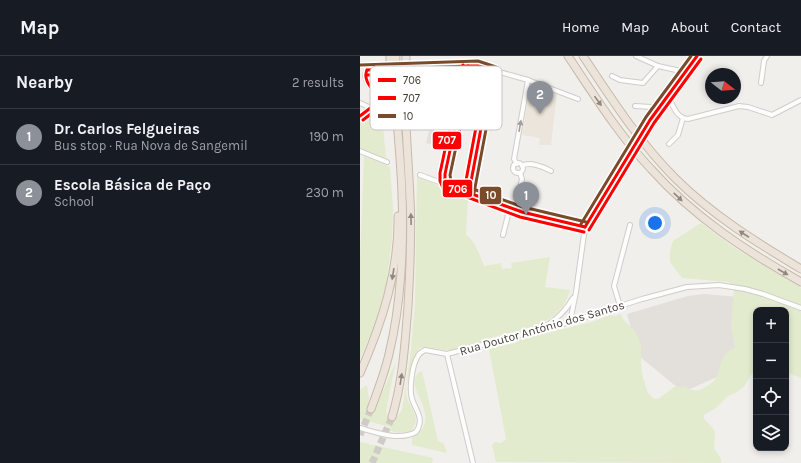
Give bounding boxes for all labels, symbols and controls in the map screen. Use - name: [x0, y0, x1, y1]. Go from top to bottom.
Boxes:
- text: Map: [20, 17, 59, 39]
- text: Home: [562, 19, 599, 36]
- text: Map: [621, 19, 649, 36]
- text: About: [671, 19, 709, 36]
- text: Contact: [731, 19, 781, 36]
- legend: [370, 66, 502, 130]
- north arrow: [705, 68, 741, 104]
- text: Nearby: [16, 72, 73, 92]
- text: 706: [403, 74, 421, 87]
- text: 2 results: [292, 75, 344, 90]
- pin: 2: [527, 81, 553, 114]
- text: 707: [403, 92, 420, 105]
- one-way arrow: [594, 96, 602, 106]
- text: 10: [403, 110, 413, 123]
- text: Dr. Carlos Felgueiras: [54, 120, 200, 138]
- one-way arrow: [517, 120, 523, 132]
- text: 1: [27, 129, 31, 144]
- text: 190 m: [309, 129, 344, 144]
- line badge: 707: [432, 131, 462, 150]
- text: 707: [438, 134, 456, 147]
- text: Bus stop · Rua Nova de Sangemil: [54, 138, 248, 153]
- text: Escola Básica de Paço: [54, 176, 211, 194]
- line badge: 706: [442, 179, 473, 198]
- pin: 1: [513, 182, 539, 215]
- text: 706: [448, 183, 468, 196]
- text: 2: [25, 185, 33, 200]
- text: 230 m: [306, 185, 344, 200]
- line badge: 10: [479, 186, 502, 205]
- text: 10: [486, 189, 496, 202]
- one-way arrow: [673, 192, 683, 201]
- text: School: [54, 194, 94, 209]
- one-way arrow: [408, 212, 414, 225]
- your location: [645, 213, 665, 233]
- one-way arrow: [738, 230, 749, 238]
- one-way arrow: [390, 268, 396, 280]
- one-way arrow: [777, 269, 789, 276]
- street label: Rua Doutor António dos Santos: [458, 298, 626, 358]
- map controls: [753, 307, 789, 451]
- button: +: [753, 307, 789, 343]
- button: −: [753, 343, 789, 379]
- one-way arrow: [398, 373, 404, 385]
- button: locate: [753, 379, 789, 415]
- button: layers: [753, 415, 789, 451]

